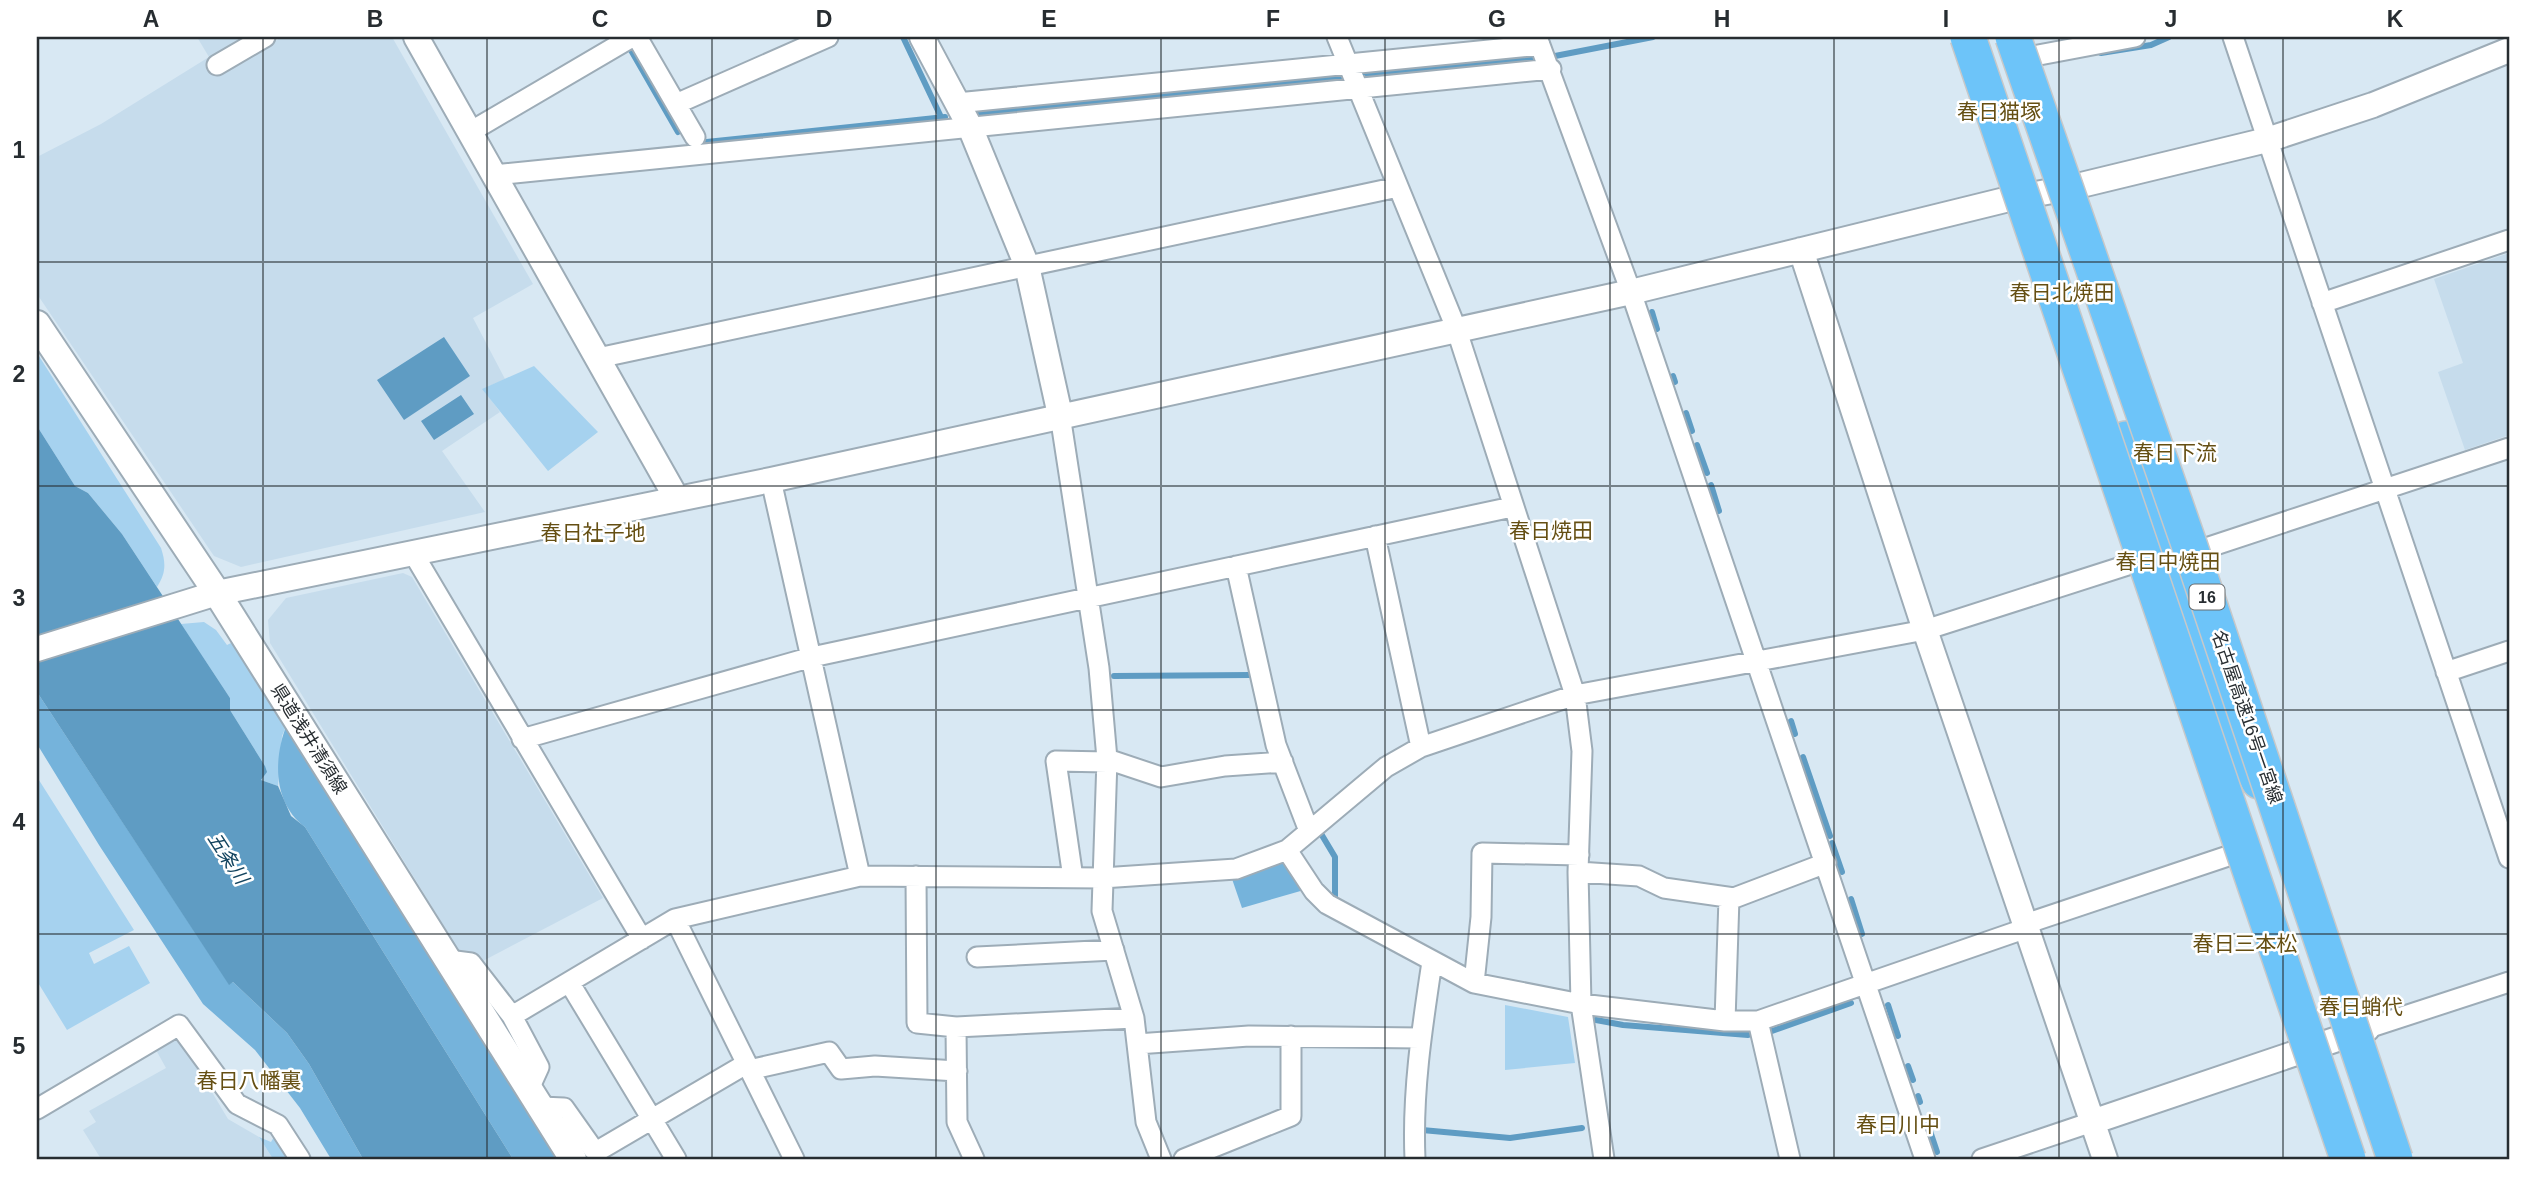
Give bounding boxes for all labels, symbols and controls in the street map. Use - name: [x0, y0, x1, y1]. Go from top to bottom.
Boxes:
- text: A: [143, 6, 159, 32]
- text: B: [367, 6, 383, 32]
- text: C: [592, 6, 608, 32]
- text: D: [816, 6, 832, 32]
- text: E: [1041, 6, 1057, 32]
- text: F: [1266, 6, 1280, 32]
- text: G: [1488, 6, 1506, 32]
- text: H: [1714, 6, 1730, 32]
- text: I: [1943, 6, 1949, 32]
- text: J: [2165, 6, 2177, 32]
- text: K: [2387, 6, 2404, 32]
- district label: 春日猫塚: [1957, 100, 2041, 123]
- text: 1: [13, 137, 26, 163]
- district label: 春日北焼田: [2010, 281, 2115, 304]
- text: 2: [13, 361, 25, 387]
- district label: 春日下流: [2133, 441, 2217, 464]
- district label: 春日焼田: [1509, 519, 1593, 542]
- district label: 春日社子地: [541, 521, 646, 544]
- district label: 春日中焼田: [2116, 550, 2221, 573]
- road number: 16: [2190, 584, 2224, 610]
- text: 3: [13, 585, 25, 611]
- street label: 名古屋高速16号一宮線: [2208, 628, 2286, 806]
- street label: 県道浅井清須線: [267, 680, 351, 798]
- text: 4: [13, 809, 26, 835]
- water label: 五条川: [204, 828, 253, 889]
- district label: 春日三本松: [2193, 932, 2298, 955]
- district label: 春日蛸代: [2319, 995, 2403, 1018]
- text: 5: [13, 1033, 26, 1059]
- district label: 春日八幡裏: [197, 1069, 302, 1092]
- district label: 春日川中: [1856, 1113, 1940, 1136]

